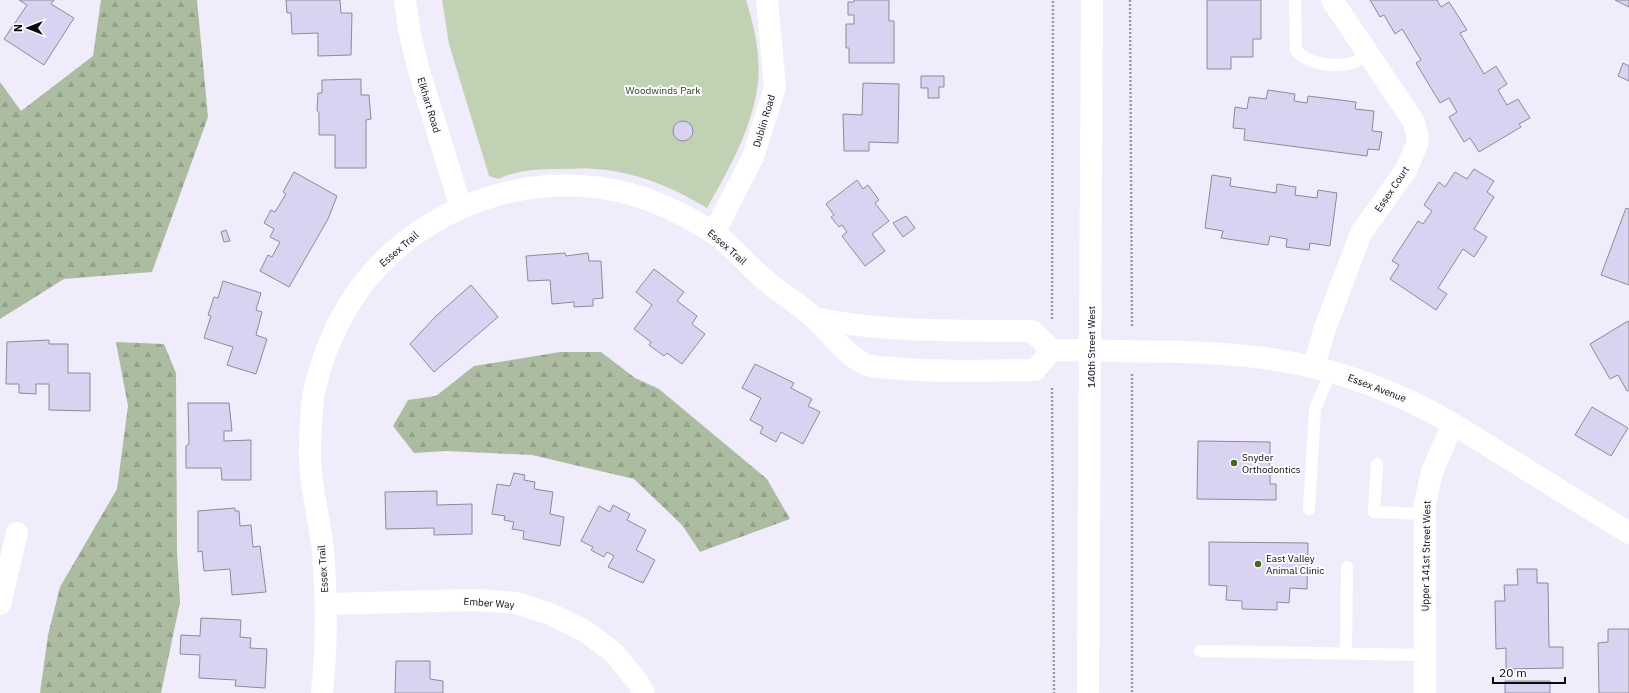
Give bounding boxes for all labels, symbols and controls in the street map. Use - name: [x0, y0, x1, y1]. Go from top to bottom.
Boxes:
- north arrow: [8, 8, 48, 48]
- text: N: [11, 24, 25, 32]
- street label: Elkhart Road: [414, 76, 444, 134]
- park label: Woodwinds Park: [626, 84, 701, 97]
- street label: Dublin Road: [750, 93, 778, 149]
- street label: Essex Court: [1372, 163, 1412, 215]
- street label: Essex Trail: [705, 226, 749, 268]
- street label: Essex Trail: [377, 228, 421, 270]
- street label: 140th Street West: [1085, 306, 1098, 388]
- street label: Essex Avenue: [1346, 371, 1409, 405]
- place label: Snyder Orthodontics: [1242, 451, 1301, 476]
- marker: Snyder Orthodontics: [1229, 458, 1239, 468]
- street label: Upper 141st Street West: [1419, 500, 1433, 612]
- street label: Essex Trail: [315, 544, 331, 593]
- place label: East Valley Animal Clinic: [1266, 552, 1324, 577]
- marker: East Valley Animal Clinic: [1253, 559, 1263, 569]
- street label: Ember Way: [463, 595, 515, 611]
- scale bar: [1493, 659, 1565, 685]
- text: 20 m: [1499, 665, 1527, 680]

